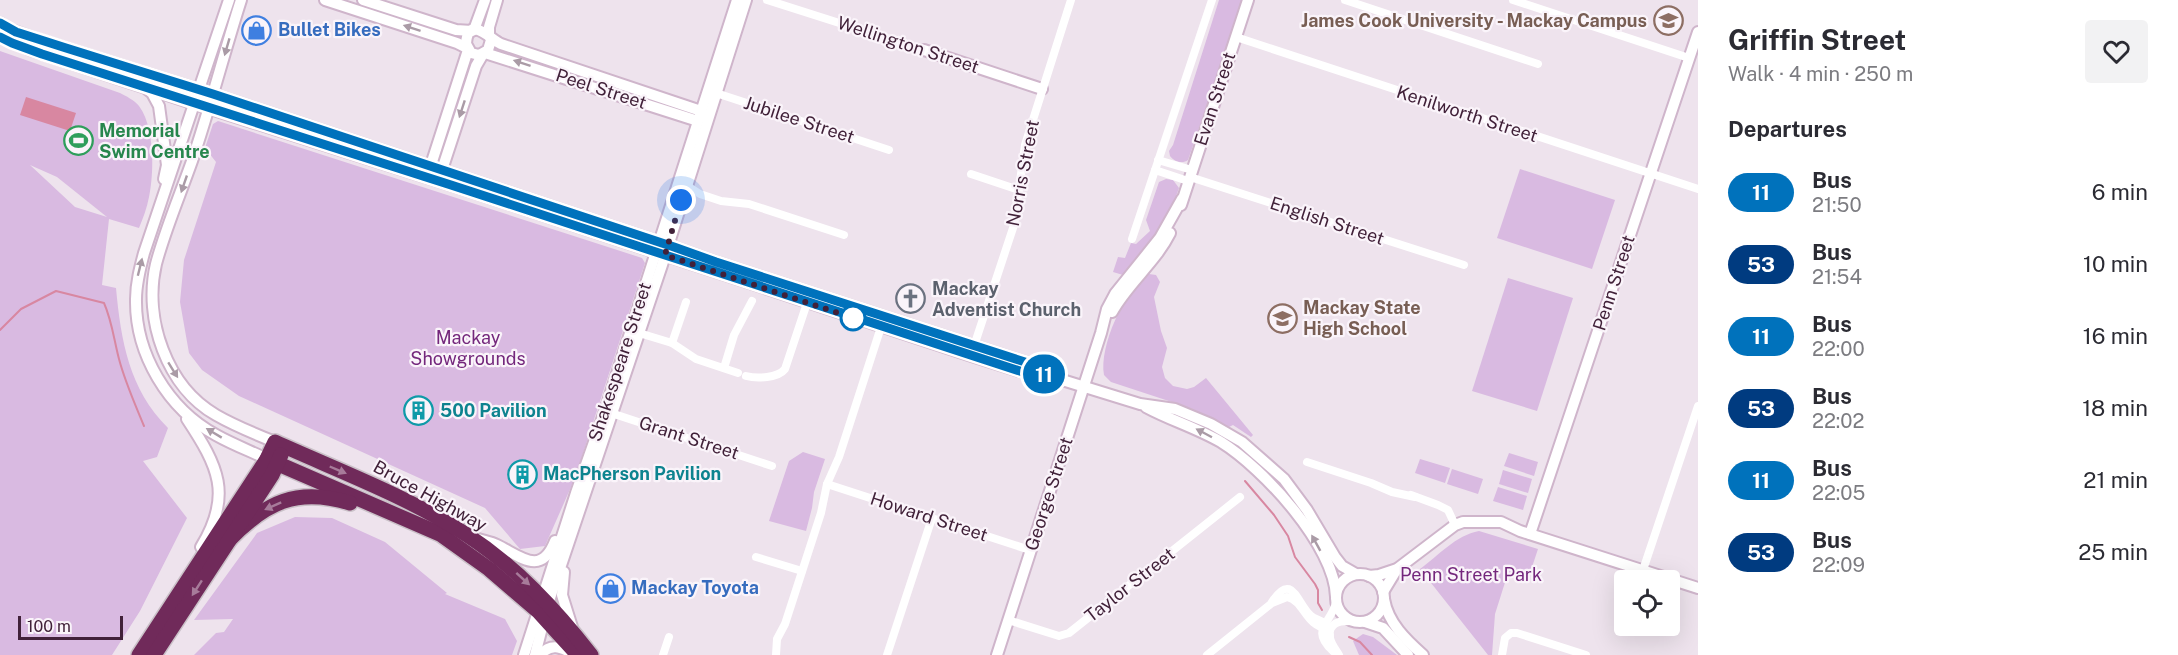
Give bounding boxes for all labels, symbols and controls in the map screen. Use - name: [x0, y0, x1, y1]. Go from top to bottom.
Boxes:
- school or university icon: James Cook University - Mackay Campus: [1652, 5, 1684, 37]
- place label: James Cook University - Mackay Campus: [1301, 10, 1647, 31]
- street label: Wellington Street: [835, 12, 982, 77]
- shop icon: Bullet Bikes: [241, 14, 273, 46]
- place label: Bullet Bikes: [278, 19, 381, 40]
- button: heart: [2085, 20, 2148, 83]
- one-way arrow: [403, 23, 421, 32]
- text: Griffin Street: [1728, 23, 1906, 56]
- one-way arrow: [222, 38, 231, 56]
- street label: Evan Street: [1190, 49, 1240, 148]
- one-way arrow: [513, 58, 531, 68]
- text: Walk · 4 min · 250 m: [1728, 62, 1913, 86]
- street label: Peel Street: [553, 64, 649, 113]
- street label: Kenilworth Street: [1394, 81, 1540, 146]
- street label: Jubilee Street: [741, 92, 857, 147]
- one-way arrow: [457, 100, 466, 118]
- text: Departures: [1728, 116, 1847, 142]
- street label: Norris Street: [1002, 118, 1043, 228]
- place label: Memorial Swim Centre: [99, 120, 210, 162]
- sports icon: Memorial Swim Centre: [62, 125, 94, 157]
- text: Bus: [1812, 167, 1852, 193]
- one-way arrow: [179, 175, 189, 193]
- text: 6 min: [2092, 179, 2148, 205]
- text: 11: [1752, 180, 1770, 205]
- your location: [666, 185, 696, 215]
- street label: English Street: [1267, 192, 1387, 249]
- text: 21:50: [1812, 193, 1862, 217]
- street label: Penn Street: [1588, 232, 1639, 333]
- text: Bus: [1812, 239, 1852, 265]
- text: 10 min: [2083, 251, 2148, 277]
- text: 53: [1747, 252, 1775, 277]
- one-way arrow: [136, 258, 145, 276]
- text: 21:54: [1812, 265, 1862, 289]
- place label: Mackay Adventist Church: [932, 278, 1081, 320]
- street label: Shakespeare Street: [584, 280, 655, 444]
- church icon: Mackay Adventist Church: [895, 283, 927, 315]
- place label: Mackay State High School: [1303, 297, 1421, 339]
- school or university icon: Mackay State High School: [1266, 302, 1298, 334]
- unlabelled marker: [840, 305, 866, 331]
- text: Bus: [1812, 311, 1852, 337]
- text: 16 min: [2083, 323, 2148, 349]
- text: 11: [1752, 324, 1770, 349]
- park label: Mackay Showgrounds: [410, 327, 526, 369]
- text: 22:00: [1812, 337, 1865, 361]
- line badge: 11: [1017, 354, 1071, 394]
- one-way arrow: [168, 362, 179, 378]
- text: 11: [1035, 362, 1053, 387]
- text: Bus: [1812, 383, 1852, 409]
- building icon: 500 Pavilion: [403, 395, 435, 427]
- text: 18 min: [2082, 395, 2148, 421]
- text: 53: [1747, 396, 1775, 421]
- place label: 500 Pavilion: [440, 400, 547, 421]
- text: 22:02: [1812, 409, 1865, 433]
- street label: Grant Street: [637, 411, 742, 464]
- one-way arrow: [205, 428, 222, 438]
- one-way arrow: [1195, 428, 1212, 438]
- street label: George Street: [1020, 434, 1077, 553]
- text: Bus: [1812, 455, 1852, 481]
- street label: Bruce Highway: [370, 456, 491, 536]
- building icon: MacPherson Pavilion: [506, 458, 538, 490]
- place label: MacPherson Pavilion: [543, 463, 721, 484]
- one-way arrow: [329, 466, 347, 475]
- text: 21 min: [2083, 467, 2148, 493]
- text: 11: [1752, 468, 1770, 493]
- text: 22:05: [1812, 481, 1865, 505]
- street label: Howard Street: [868, 488, 990, 545]
- one-way arrow: [264, 501, 281, 510]
- text: Bus: [1812, 527, 1852, 553]
- one-way arrow: [1310, 535, 1321, 551]
- text: 25 min: [2078, 539, 2148, 565]
- text: 53: [1747, 540, 1775, 565]
- street label: Taylor Street: [1081, 543, 1179, 626]
- text: 22:09: [1812, 553, 1865, 577]
- park label: Penn Street Park: [1400, 564, 1542, 585]
- map controls: [1614, 570, 1680, 636]
- button: locate: [1614, 570, 1680, 636]
- one-way arrow: [515, 572, 530, 585]
- shop icon: Mackay Toyota: [594, 572, 626, 604]
- place label: Mackay Toyota: [631, 577, 759, 598]
- one-way arrow: [191, 580, 203, 596]
- scale bar: [18, 613, 123, 640]
- text: 100 m: [27, 617, 71, 636]

